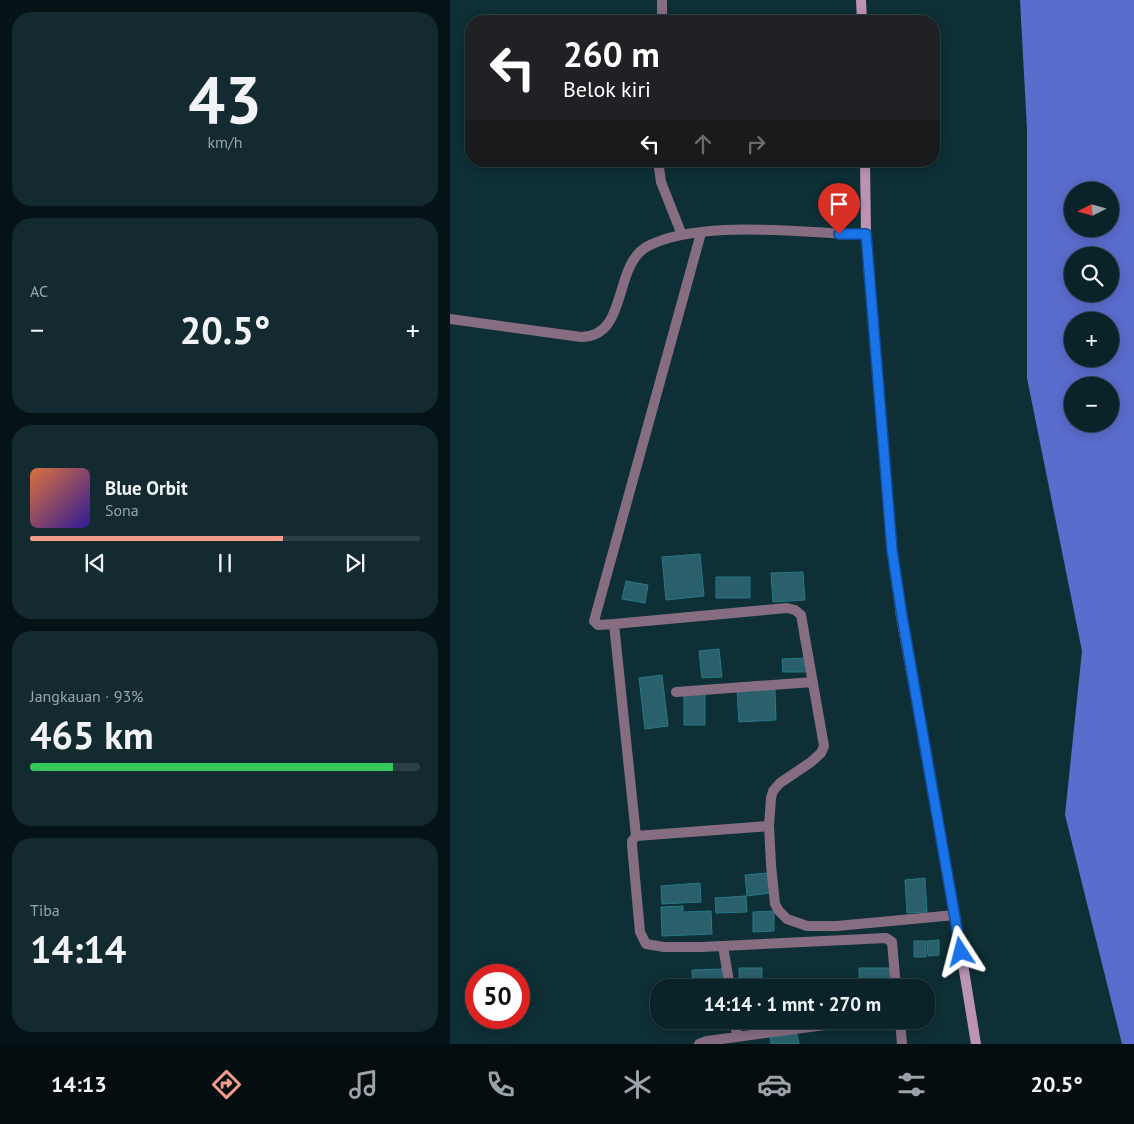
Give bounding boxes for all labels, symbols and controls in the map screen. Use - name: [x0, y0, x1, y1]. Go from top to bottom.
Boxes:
- text: 260 m: [563, 31, 660, 77]
- icon: left: [480, 35, 545, 100]
- text: 43: [188, 57, 262, 141]
- text: Belok kiri: [563, 75, 651, 103]
- icon: left: [636, 130, 664, 158]
- icon: ahead: [689, 130, 717, 158]
- icon: right: [742, 130, 770, 158]
- text: km/h: [207, 132, 243, 152]
- north arrow: [1064, 182, 1119, 238]
- map controls: [1064, 182, 1119, 432]
- pin: [818, 183, 860, 234]
- icon: arrive: [825, 190, 853, 218]
- button: search: [1064, 247, 1119, 302]
- text: AC: [30, 281, 48, 301]
- text: 20.5°: [180, 305, 270, 354]
- text: −: [30, 311, 44, 348]
- text: +: [406, 311, 420, 348]
- button: +: [1064, 312, 1119, 367]
- button: −: [1064, 377, 1119, 432]
- text: Blue Orbit: [105, 476, 188, 500]
- text: Sona: [105, 500, 139, 520]
- icon: previous: [81, 549, 109, 577]
- icon: pause: [211, 549, 239, 577]
- icon: next: [341, 549, 369, 577]
- text: Jangkauan · 93%: [30, 686, 143, 706]
- text: 465 km: [30, 710, 154, 759]
- text: Tiba: [30, 900, 60, 920]
- text: 14:14: [30, 924, 126, 973]
- position arrow: [934, 925, 986, 977]
- speed limit sign: 50: [465, 964, 530, 1029]
- text: 14:14 · 1 mnt · 270 m: [704, 992, 881, 1016]
- icon: directions: [209, 1067, 244, 1102]
- icon: music: [346, 1067, 381, 1102]
- icon: phone: [483, 1067, 518, 1102]
- icon: climate: [620, 1067, 655, 1102]
- icon: car: [757, 1067, 792, 1102]
- icon: filters: [894, 1067, 929, 1102]
- text: 14:13: [51, 1070, 107, 1098]
- text: 20.5°: [1030, 1070, 1083, 1098]

